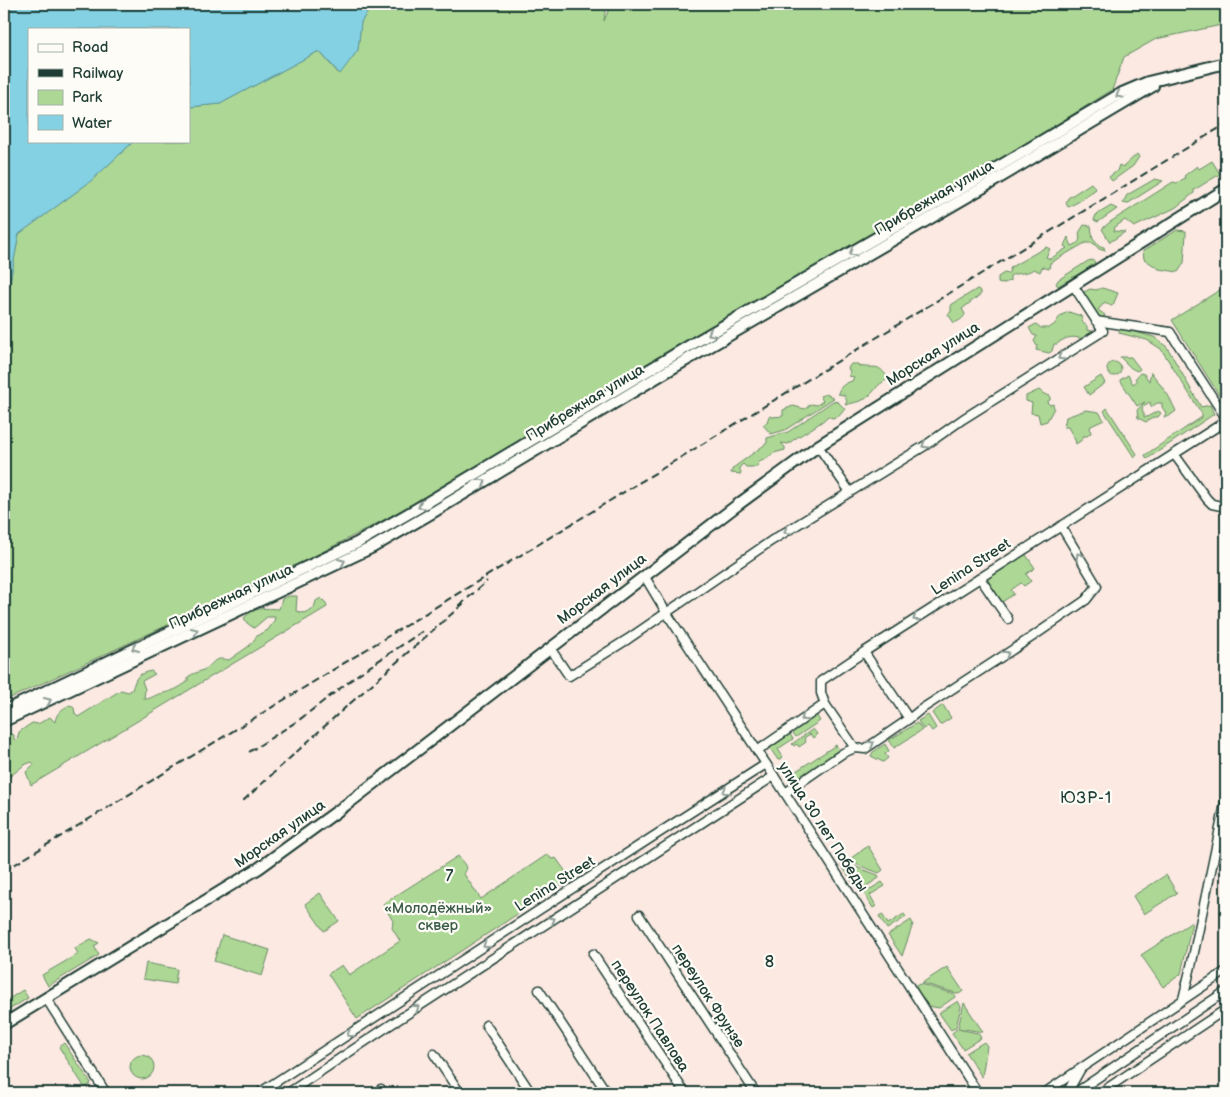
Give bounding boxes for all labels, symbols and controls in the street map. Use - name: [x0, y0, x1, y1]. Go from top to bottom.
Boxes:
- legend: [28, 28, 190, 142]
- text: Road: [72, 38, 108, 57]
- text: Railway: [72, 64, 123, 83]
- text: Park: [72, 88, 103, 107]
- one-way arrow: [1115, 89, 1124, 99]
- text: Water: [72, 114, 112, 133]
- street label: Прибрежная улица: [871, 156, 997, 240]
- one-way arrow: [848, 246, 857, 256]
- street label: Морская улица: [883, 318, 983, 390]
- one-way arrow: [707, 327, 716, 337]
- one-way arrow: [1058, 351, 1067, 360]
- street label: Прибрежная улица: [522, 360, 648, 446]
- one-way arrow: [921, 439, 930, 449]
- one-way arrow: [478, 479, 487, 489]
- one-way arrow: [418, 500, 427, 510]
- one-way arrow: [783, 525, 793, 534]
- street label: Lenina Street: [928, 534, 1015, 600]
- street label: Морская улица: [554, 549, 650, 629]
- one-way arrow: [1075, 553, 1085, 562]
- one-way arrow: [337, 557, 346, 568]
- street label: Прибрежная улица: [166, 560, 296, 634]
- one-way arrow: [913, 612, 922, 622]
- one-way arrow: [189, 627, 198, 637]
- one-way arrow: [131, 642, 140, 652]
- one-way arrow: [1001, 651, 1010, 661]
- one-way arrow: [43, 696, 52, 707]
- one-way arrow: [800, 712, 810, 721]
- one-way arrow: [866, 741, 875, 751]
- street label: улица 30 лет Победы: [774, 758, 872, 896]
- one-way arrow: [722, 785, 731, 794]
- district label: ЮЗР-1: [1060, 789, 1112, 808]
- street label: Морская улица: [231, 796, 329, 872]
- street label: Lenina Street: [511, 852, 599, 916]
- district label: 7: [446, 867, 454, 886]
- park label: «Молодёжный» сквер: [384, 899, 492, 935]
- one-way arrow: [547, 916, 556, 926]
- one-way arrow: [482, 939, 491, 948]
- street label: переулок Фрунзе: [667, 940, 749, 1052]
- district label: 8: [765, 953, 775, 972]
- street label: переулок Павлова: [607, 956, 693, 1076]
- one-way arrow: [411, 1005, 420, 1015]
- one-way arrow: [346, 1027, 355, 1037]

